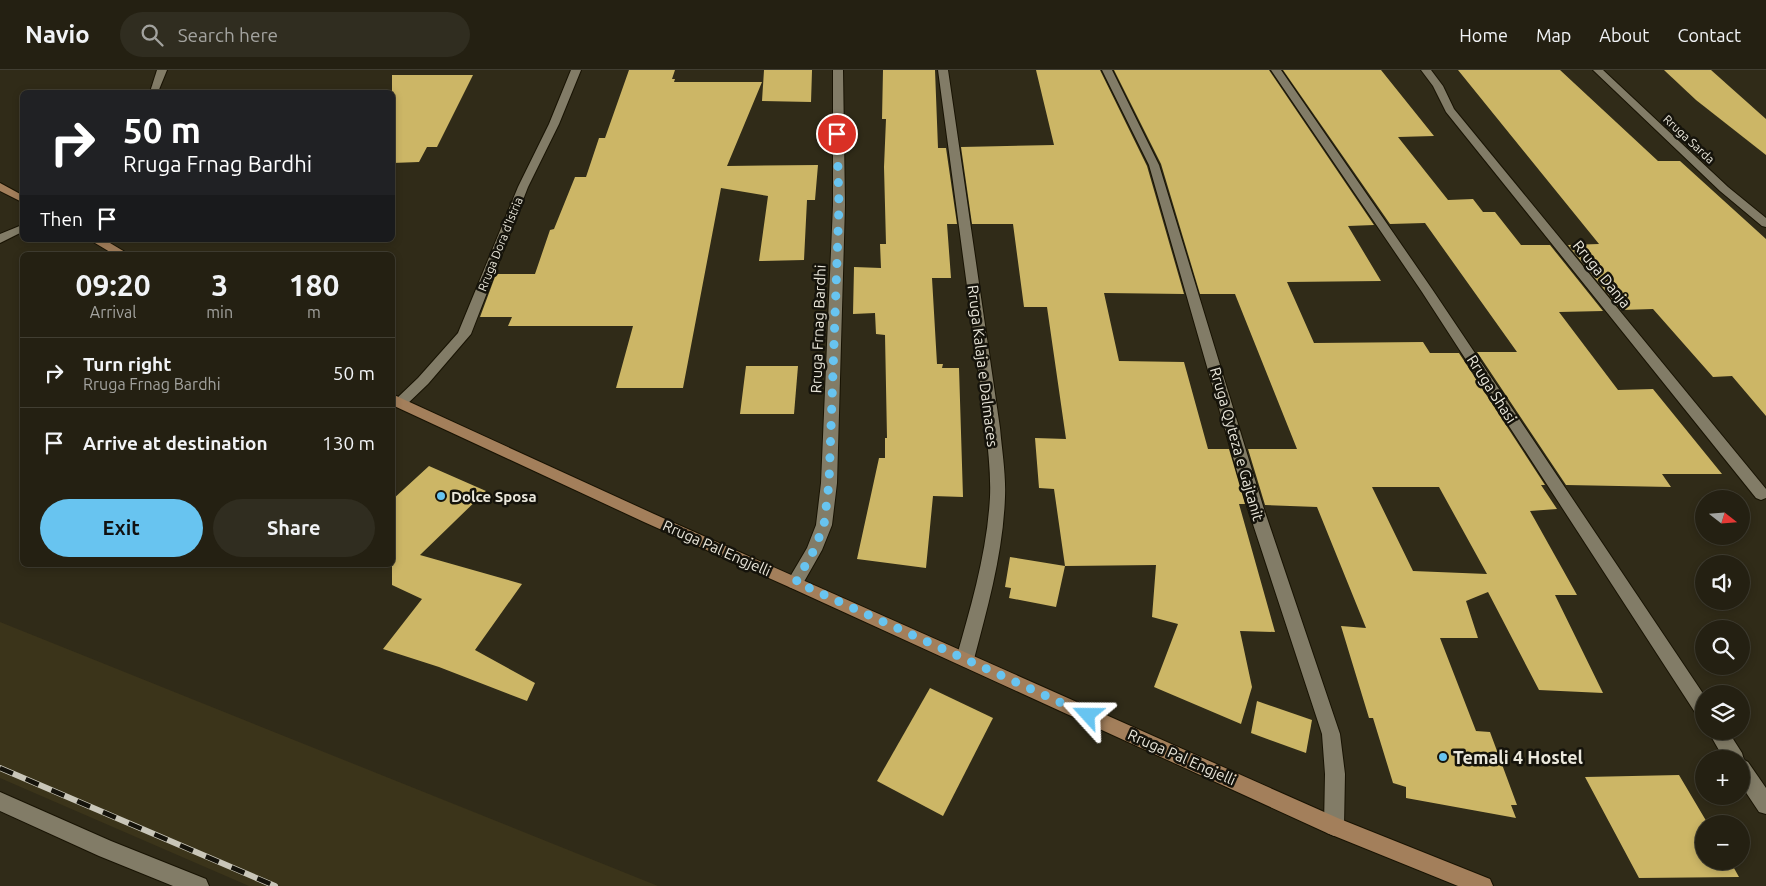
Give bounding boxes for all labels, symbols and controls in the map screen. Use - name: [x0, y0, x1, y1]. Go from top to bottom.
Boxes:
- search box: [120, 12, 470, 57]
- text: Navio: [25, 21, 90, 48]
- icon: search: [138, 21, 166, 49]
- text: Search here: [178, 24, 278, 46]
- text: Home: [1459, 25, 1508, 45]
- text: Map: [1536, 25, 1571, 45]
- text: About: [1599, 25, 1649, 45]
- text: Contact: [1677, 25, 1741, 45]
- icon: right: [40, 110, 105, 175]
- text: 50 m: [123, 110, 201, 150]
- street label: Rruga Sarda: [1661, 112, 1717, 166]
- pin: [816, 113, 858, 155]
- icon: arrive: [823, 120, 851, 148]
- text: Rruga Frnag Bardhi: [123, 151, 312, 176]
- street label: Rruga Dora d'Istria: [475, 195, 525, 293]
- icon: arrive: [93, 205, 121, 233]
- text: Then: [40, 208, 83, 230]
- street label: Rruga Danja: [1570, 237, 1634, 311]
- street label: Rruga Frnag Bardhi: [807, 264, 829, 394]
- text: 09:20: [76, 268, 151, 302]
- text: 3: [211, 268, 228, 302]
- text: 180: [289, 268, 339, 302]
- street label: Rruga Kalaja e Dalmaces: [965, 284, 1001, 448]
- text: Arrival: [90, 303, 136, 321]
- text: min: [206, 303, 233, 321]
- text: m: [307, 303, 321, 321]
- street label: Rruga Shasi: [1464, 352, 1520, 426]
- text: Turn right: [83, 353, 171, 375]
- icon: right: [40, 359, 68, 387]
- text: 50 m: [333, 362, 375, 384]
- street label: Rruga Qyteza e Gajtanit: [1207, 365, 1267, 523]
- text: Rruga Frnag Bardhi: [83, 375, 221, 393]
- icon: arrive: [40, 429, 68, 457]
- text: Arrive at destination: [83, 432, 268, 454]
- text: 130 m: [322, 432, 375, 454]
- place label: Dolce Sposa: [451, 488, 537, 505]
- marker: Dolce Sposa: [435, 490, 447, 502]
- north arrow: [1695, 490, 1750, 545]
- map controls: [1695, 490, 1750, 870]
- button: Exit: [40, 499, 203, 557]
- button: Share: [213, 499, 375, 557]
- street label: Rruga Pal Engjelli: [660, 517, 774, 579]
- button: sound: [1695, 555, 1750, 610]
- button: search: [1695, 620, 1750, 675]
- button: layers: [1695, 685, 1750, 740]
- position arrow: [1061, 688, 1113, 740]
- street label: Rruga Pal Engjelli: [1125, 726, 1239, 788]
- place label: Temali 4 Hostel: [1453, 747, 1584, 767]
- button: +: [1695, 750, 1750, 805]
- marker: Temali 4 Hostel: [1437, 751, 1449, 763]
- button: −: [1695, 815, 1750, 870]

